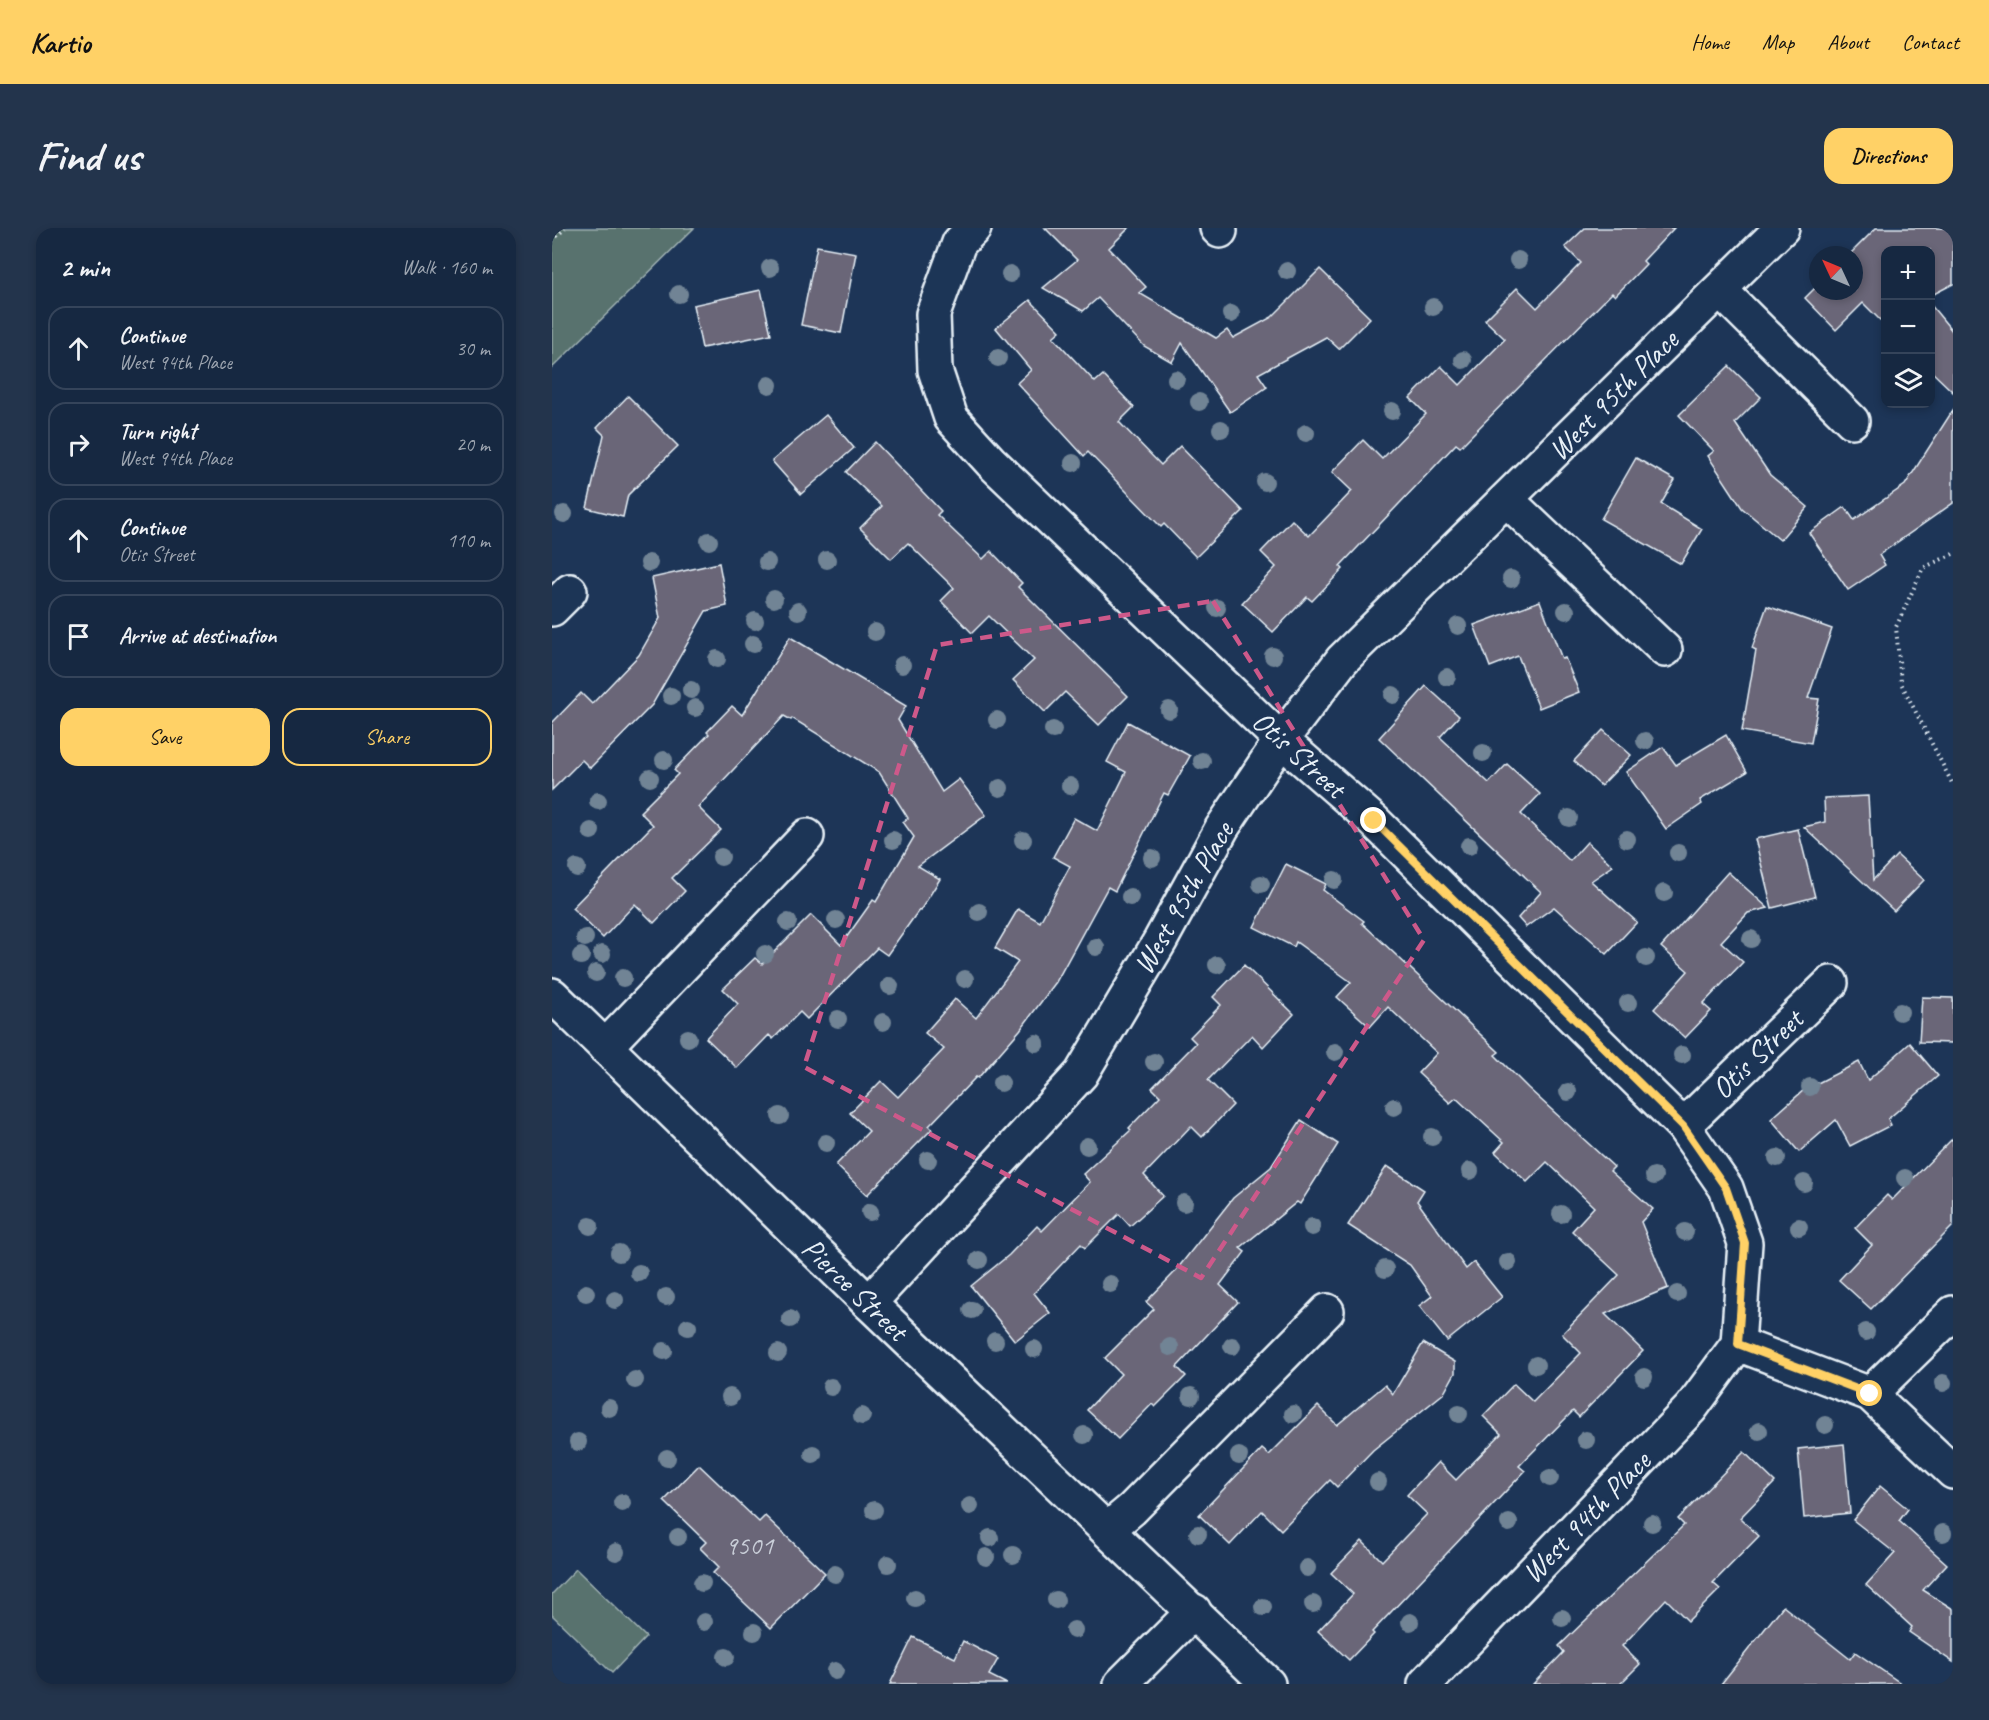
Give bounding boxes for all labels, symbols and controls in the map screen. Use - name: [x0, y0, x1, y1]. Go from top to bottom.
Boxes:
- text: Kartio: [30, 25, 91, 60]
- text: Home: [1691, 29, 1729, 55]
- text: Map: [1762, 29, 1794, 55]
- text: About: [1827, 29, 1869, 55]
- text: Contact: [1902, 29, 1959, 55]
- button: Directions: [1824, 128, 1953, 184]
- text: Find us: [36, 130, 141, 183]
- north arrow: [1809, 246, 1863, 300]
- map controls: [1881, 246, 1935, 408]
- button: +: [1881, 246, 1935, 300]
- text: 2 min: [60, 251, 110, 284]
- text: Walk · 160 m: [402, 255, 492, 280]
- button: −: [1881, 300, 1935, 354]
- street label: West 95th Place: [1540, 320, 1688, 468]
- text: Continue: [119, 322, 185, 350]
- icon: ahead: [62, 332, 95, 365]
- text: 30 m: [456, 336, 490, 361]
- text: West 94th Place: [119, 350, 232, 375]
- button: layers: [1881, 354, 1935, 408]
- text: Turn right: [119, 418, 196, 446]
- icon: right: [62, 428, 95, 461]
- text: 20 m: [456, 432, 490, 457]
- text: West 94th Place: [119, 446, 232, 471]
- text: Continue: [119, 514, 185, 542]
- icon: ahead: [62, 524, 95, 557]
- text: 110 m: [447, 528, 490, 553]
- text: Otis Street: [119, 542, 195, 567]
- icon: arrive: [62, 620, 95, 653]
- text: Arrive at destination: [119, 622, 276, 650]
- street label: Otis Street: [1244, 702, 1356, 808]
- button: Save: [60, 708, 270, 766]
- button: Share: [282, 708, 492, 766]
- route end: [1360, 807, 1386, 833]
- street label: West 95th Place: [1124, 813, 1243, 981]
- street label: Otis Street: [1703, 999, 1813, 1107]
- street label: Pierce Street: [794, 1229, 918, 1351]
- route start: [1856, 1380, 1882, 1406]
- street label: West 94th Place: [1513, 1441, 1660, 1591]
- house number: 9501: [725, 1528, 775, 1562]

